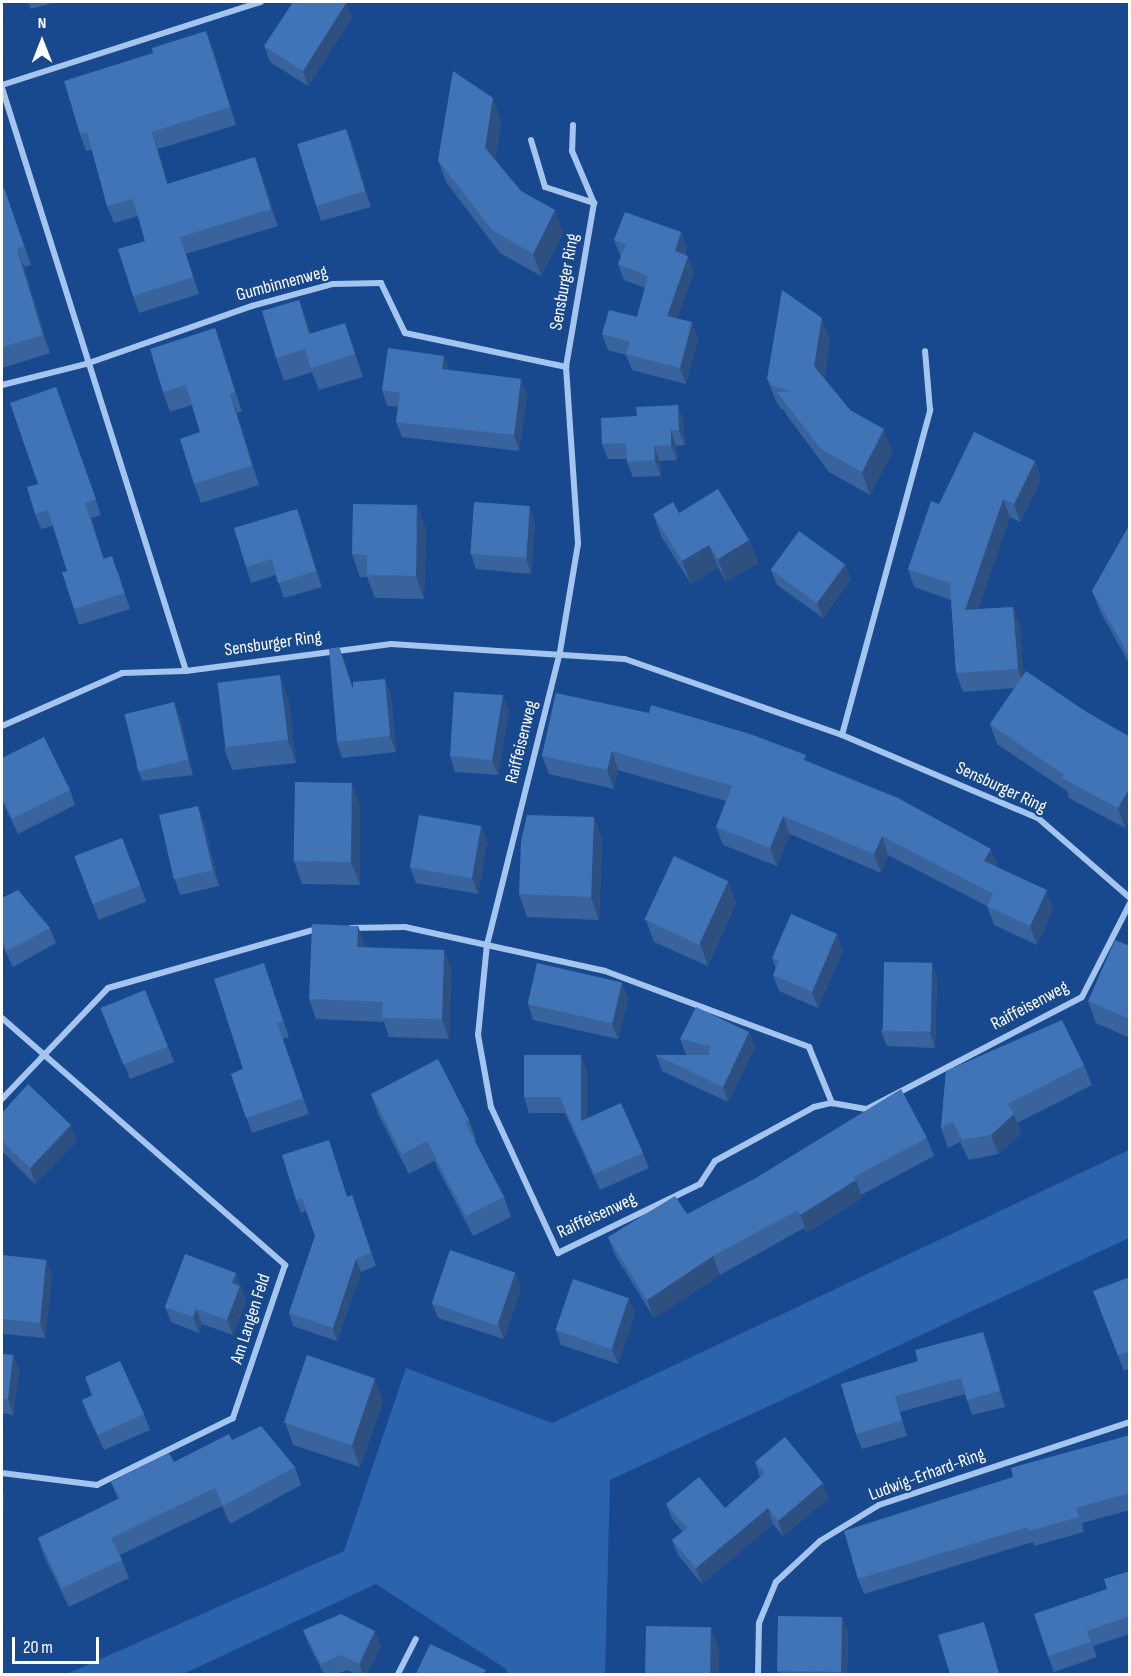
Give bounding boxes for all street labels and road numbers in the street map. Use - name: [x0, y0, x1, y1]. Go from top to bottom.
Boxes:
- street label: Sensburger Ring: [546, 232, 584, 332]
- street label: Gumbinnenweg: [234, 261, 330, 307]
- street label: Sensburger Ring: [223, 627, 323, 661]
- street label: Raiffeisenweg: [501, 698, 543, 786]
- street label: Sensburger Ring: [952, 758, 1050, 818]
- street label: Raiffeisenweg: [988, 977, 1072, 1035]
- street label: Raiffeisenweg: [554, 1188, 640, 1244]
- street label: Am Langen Feld: [226, 1271, 276, 1367]
- street label: Ludwig-Erhard-Ring: [866, 1444, 988, 1506]

